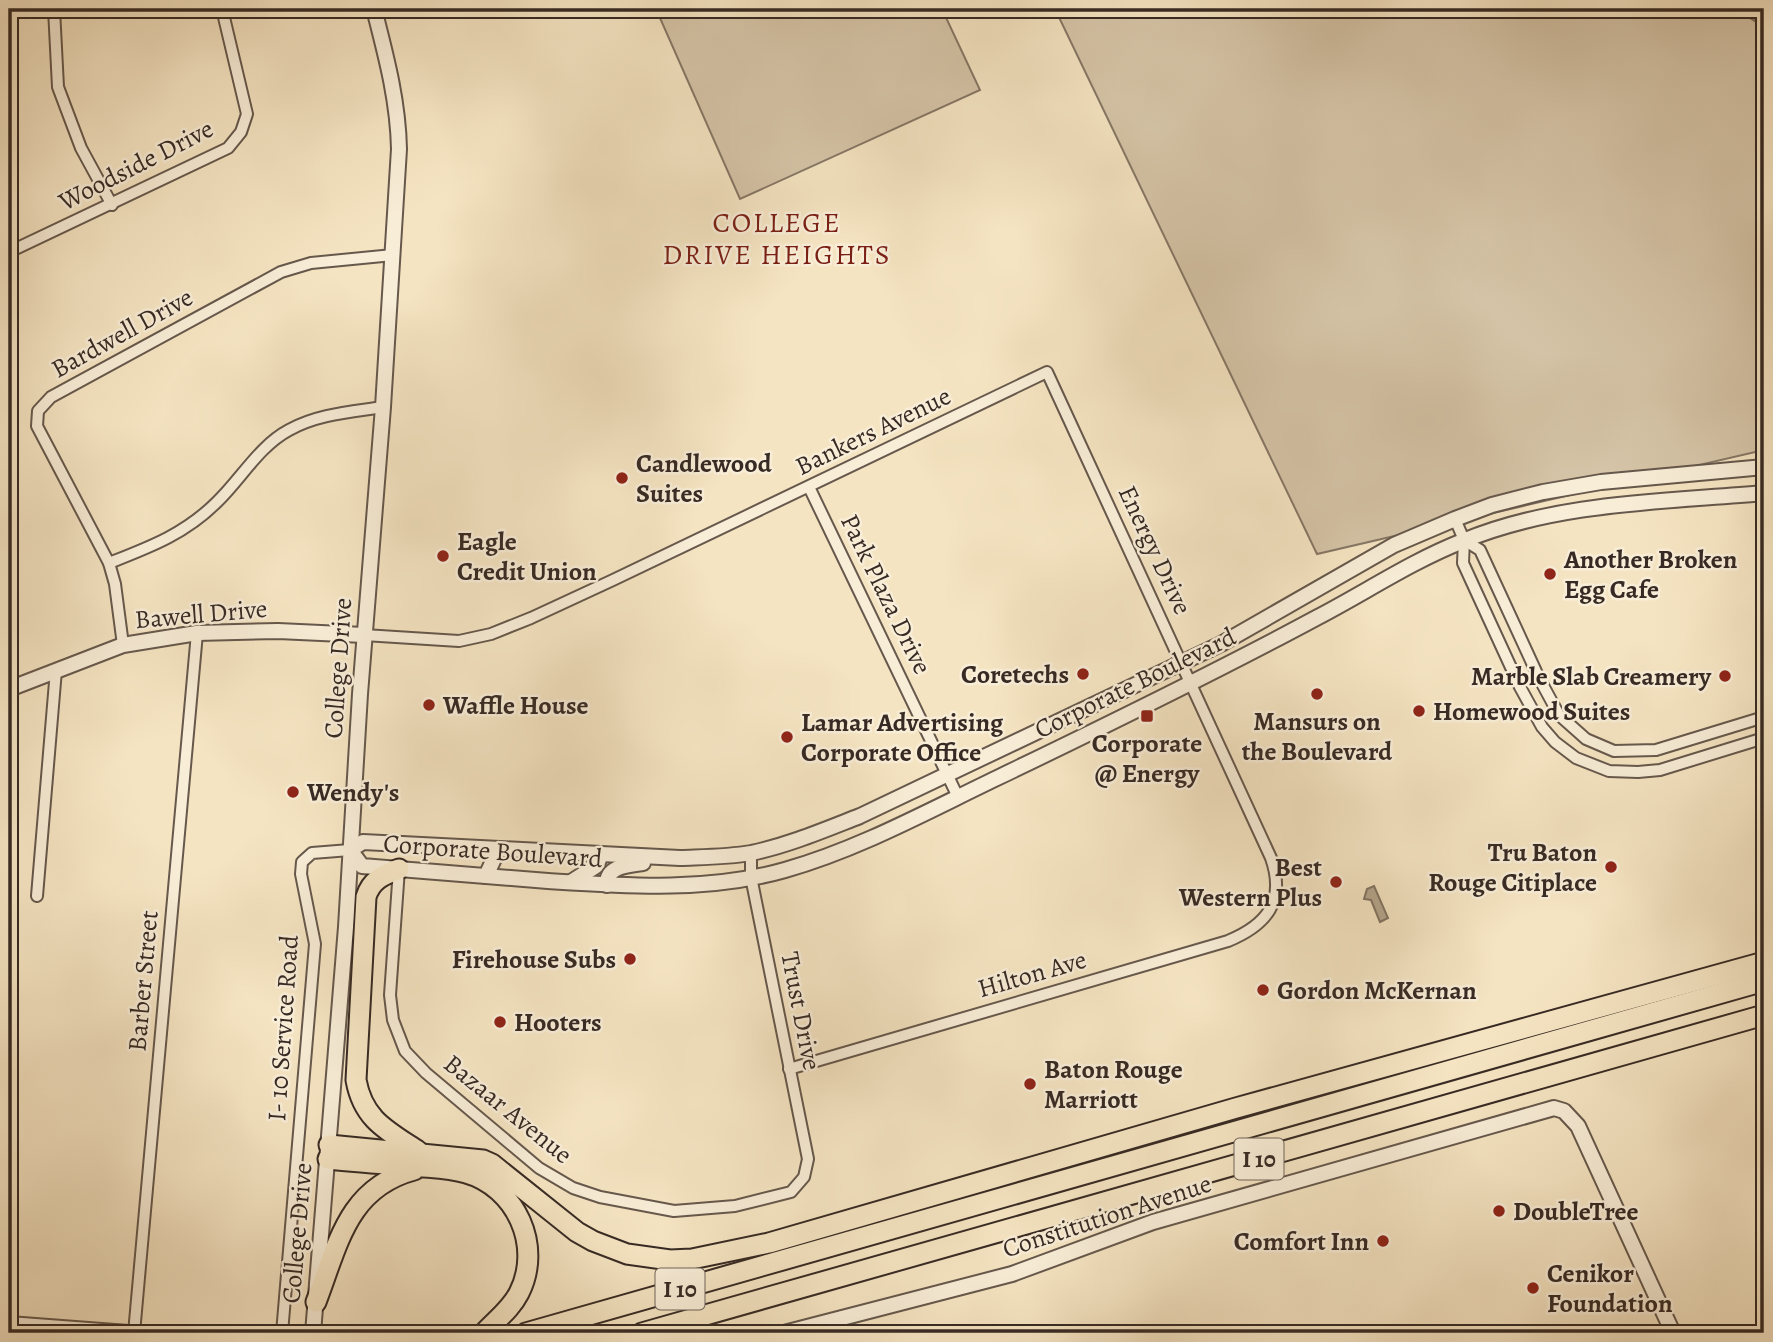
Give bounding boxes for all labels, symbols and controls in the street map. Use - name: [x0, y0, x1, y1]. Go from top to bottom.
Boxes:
- street label: Woodside Drive: [52, 111, 219, 219]
- district label: COLLEGE DRIVE HEIGHTS: [662, 204, 892, 274]
- street label: Bardwell Drive: [45, 280, 199, 386]
- street label: Bankers Avenue: [789, 378, 957, 484]
- place label: Candlewood Suites: [636, 446, 773, 511]
- marker: Candlewood Suites: [614, 470, 630, 486]
- street label: Energy Drive: [1110, 480, 1200, 620]
- street label: Park Plaza Drive: [832, 508, 940, 680]
- place label: Eagle Credit Union: [457, 524, 597, 589]
- place label: Another Broken Egg Cafe: [1563, 542, 1738, 607]
- marker: Eagle Credit Union: [435, 548, 451, 564]
- marker: Another Broken Egg Cafe: [1542, 566, 1558, 582]
- street label: Bawell Drive: [133, 591, 269, 637]
- street label: College Drive: [316, 596, 360, 740]
- street label: Corporate Boulevard: [1029, 619, 1241, 747]
- place label: Coretechs: [961, 657, 1069, 692]
- place label: Marble Slab Creamery: [1471, 659, 1712, 694]
- marker: Coretechs: [1075, 666, 1091, 682]
- marker: Marble Slab Creamery: [1717, 668, 1733, 684]
- marker: Mansurs on the Boulevard: [1309, 686, 1325, 702]
- place label: Waffle House: [442, 688, 589, 723]
- place label: Homewood Suites: [1433, 694, 1630, 729]
- marker: Waffle House: [421, 697, 437, 713]
- marker: Homewood Suites: [1411, 703, 1427, 719]
- place label: Mansurs on the Boulevard: [1242, 704, 1393, 769]
- place label: Lamar Advertising Corporate Office: [801, 705, 1004, 770]
- marker: Corporate @ Energy: [1139, 708, 1155, 724]
- place label: Corporate @ Energy: [1092, 726, 1202, 791]
- marker: Lamar Advertising Corporate Office: [779, 729, 795, 745]
- place label: Wendy's: [306, 775, 399, 810]
- marker: Wendy's: [285, 784, 301, 800]
- street label: Corporate Boulevard: [382, 826, 604, 876]
- place label: Tru Baton Rouge Citiplace: [1428, 835, 1597, 900]
- place label: Best Western Plus: [1178, 850, 1322, 915]
- marker: Tru Baton Rouge Citiplace: [1603, 859, 1619, 875]
- marker: Best Western Plus: [1328, 874, 1344, 890]
- street label: Barber Street: [119, 909, 167, 1053]
- street label: I- 10 Service Road: [259, 934, 307, 1122]
- place label: Firehouse Subs: [452, 942, 616, 977]
- street label: Hilton Ave: [974, 942, 1090, 1006]
- street label: Trust Drive: [772, 949, 830, 1073]
- marker: Firehouse Subs: [622, 951, 638, 967]
- place label: Gordon McKernan: [1277, 973, 1477, 1008]
- marker: Gordon McKernan: [1255, 982, 1271, 998]
- place label: Hooters: [514, 1005, 602, 1040]
- marker: Hooters: [492, 1014, 508, 1030]
- street label: Bazaar Avenue: [436, 1046, 580, 1172]
- place label: Baton Rouge Marriott: [1044, 1052, 1183, 1117]
- marker: Baton Rouge Marriott: [1022, 1076, 1038, 1092]
- road number: I 10: [1234, 1139, 1284, 1180]
- street label: College Drive: [273, 1161, 321, 1305]
- street label: Constitution Avenue: [998, 1166, 1216, 1266]
- place label: DoubleTree: [1513, 1194, 1639, 1229]
- marker: DoubleTree: [1491, 1203, 1507, 1219]
- place label: Comfort Inn: [1234, 1224, 1369, 1259]
- marker: Comfort Inn: [1375, 1233, 1391, 1249]
- place label: Cenikor Foundation: [1547, 1256, 1673, 1321]
- road number: I 10: [656, 1268, 704, 1310]
- marker: Cenikor Foundation: [1525, 1280, 1541, 1296]

